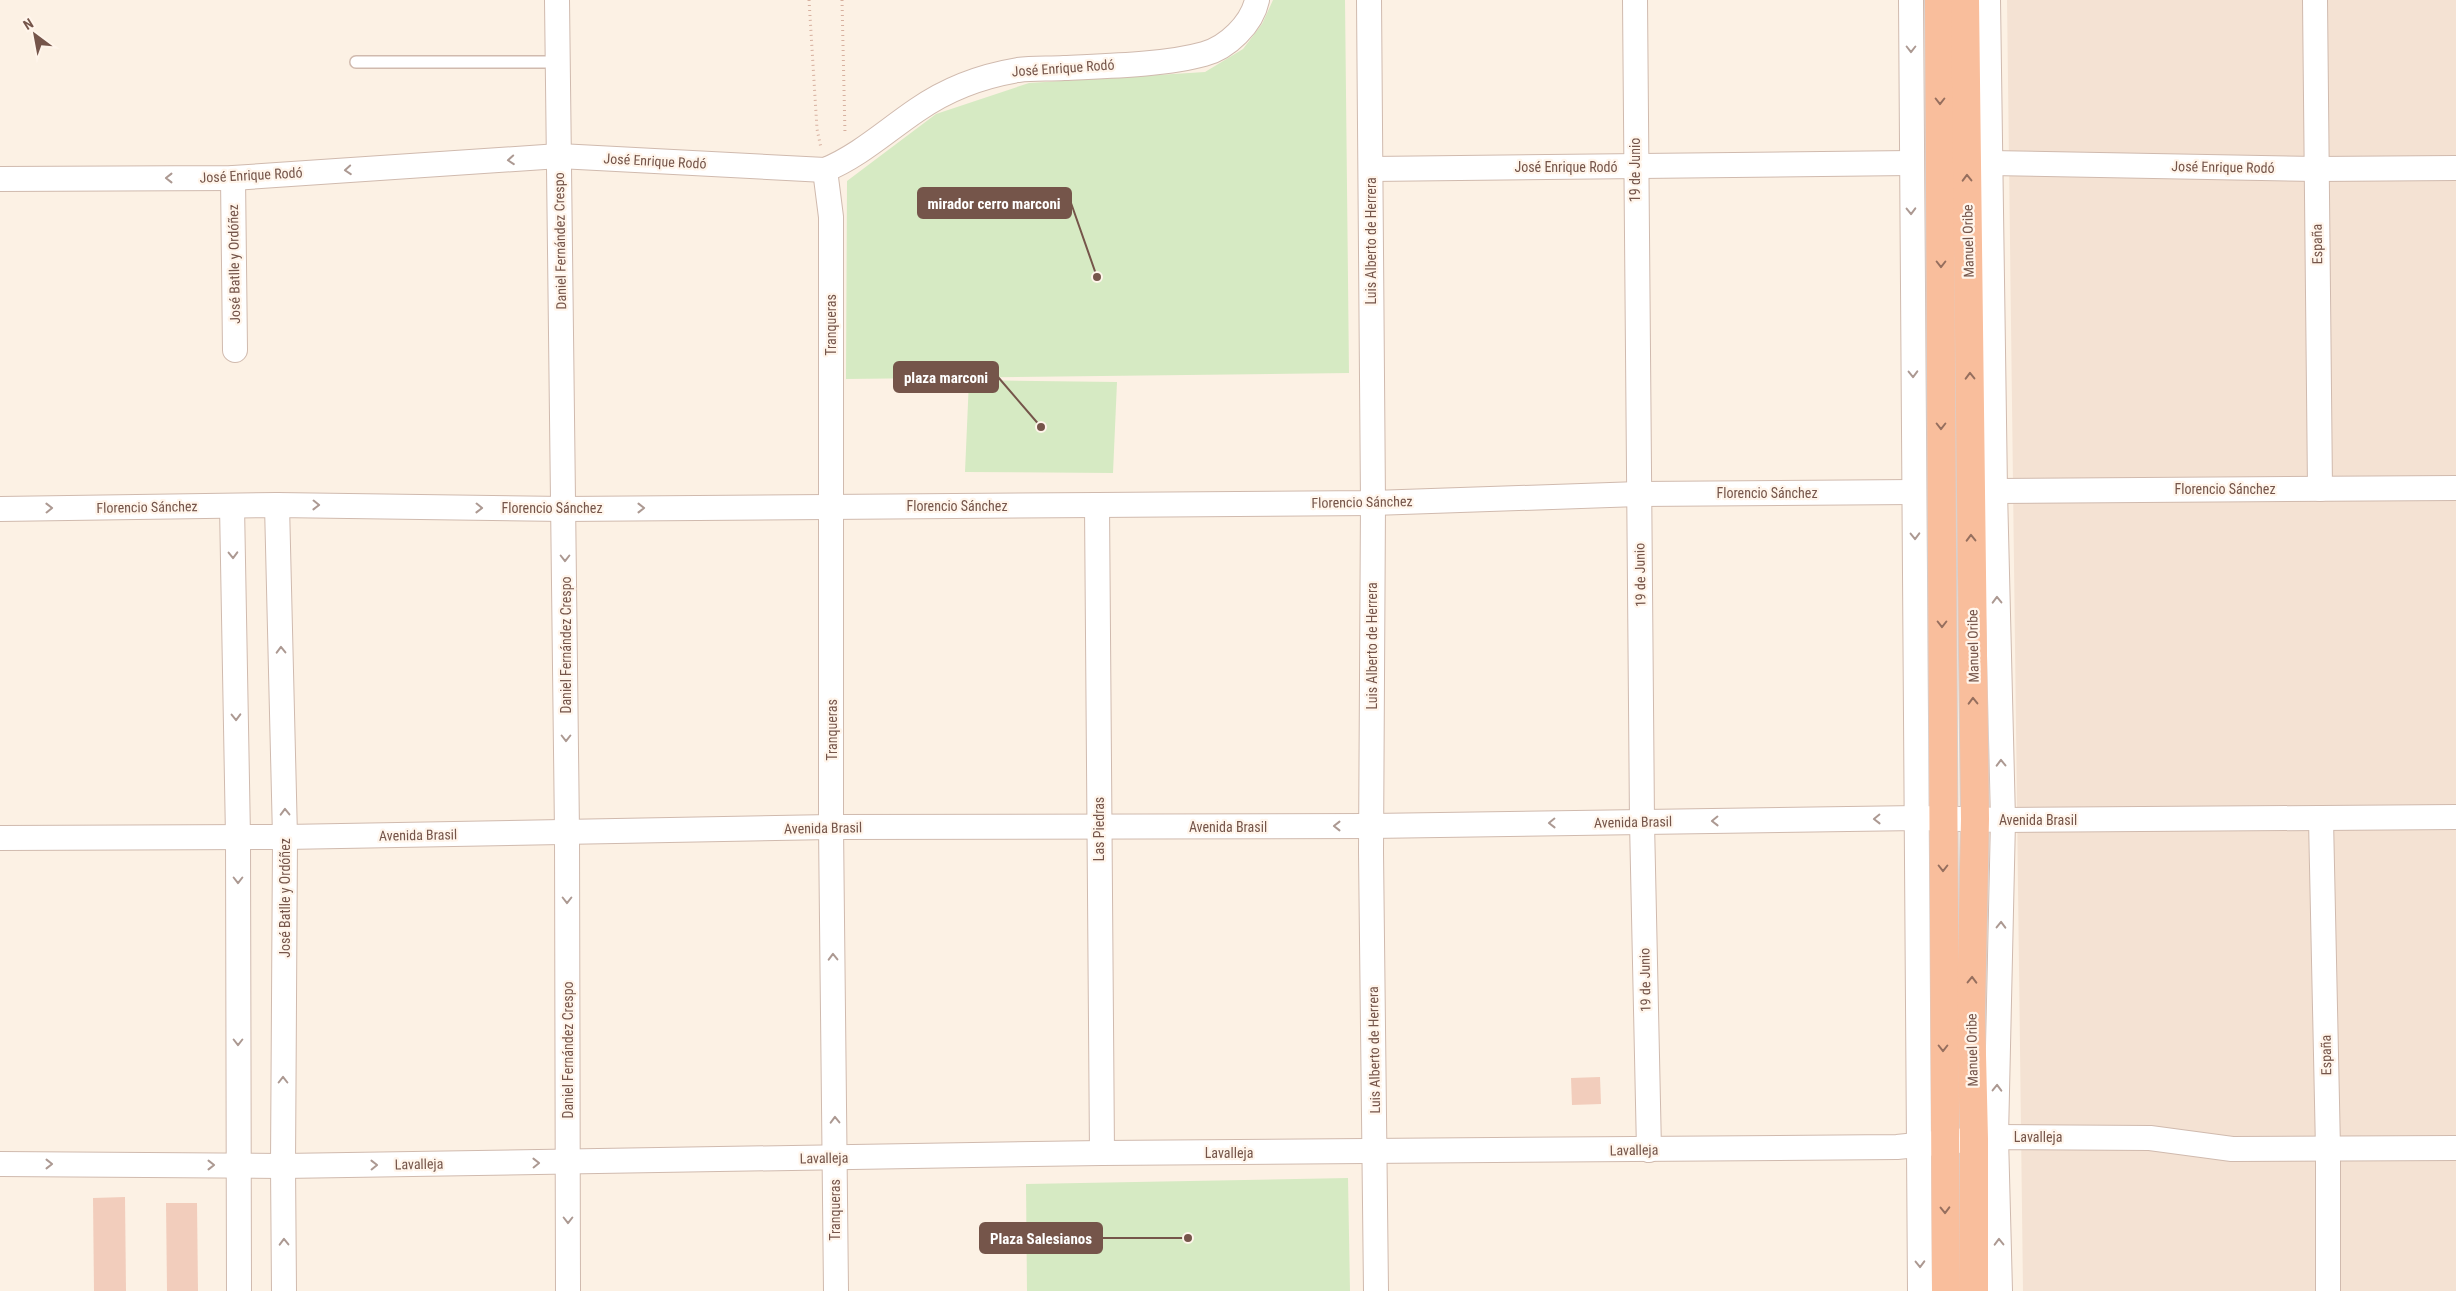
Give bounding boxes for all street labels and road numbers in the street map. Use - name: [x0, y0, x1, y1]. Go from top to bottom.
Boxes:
- street label: José Enrique Rodó: [1011, 56, 1115, 80]
- street label: 19 de Junio: [1627, 138, 1643, 202]
- street label: José Enrique Rodó: [603, 150, 707, 172]
- street label: José Enrique Rodó: [2171, 158, 2275, 176]
- street label: José Enrique Rodó: [1514, 159, 1618, 175]
- street label: José Enrique Rodó: [199, 164, 303, 186]
- street label: Daniel Fernández Crespo: [551, 172, 569, 310]
- street label: Luis Alberto de Herrera: [1363, 177, 1379, 305]
- street label: José Batlle y Ordóñez: [225, 204, 243, 324]
- street label: Manuel Oribe: [1959, 204, 1977, 278]
- street label: España: [2309, 224, 2325, 264]
- street label: Tranqueras: [823, 294, 839, 356]
- street label: Florencio Sánchez: [2174, 481, 2276, 497]
- street label: Florencio Sánchez: [1716, 485, 1818, 501]
- street label: Florencio Sánchez: [1311, 493, 1413, 511]
- street label: Florencio Sánchez: [96, 498, 198, 516]
- street label: Florencio Sánchez: [906, 498, 1008, 514]
- street label: Florencio Sánchez: [501, 500, 603, 516]
- street label: 19 de Junio: [1631, 543, 1649, 607]
- street label: Daniel Fernández Crespo: [558, 576, 574, 714]
- street label: Luis Alberto de Herrera: [1364, 582, 1380, 710]
- street label: Manuel Oribe: [1964, 609, 1982, 683]
- street label: Tranqueras: [824, 699, 840, 761]
- street label: Las Piedras: [1091, 797, 1107, 861]
- street label: Avenida Brasil: [1999, 812, 2077, 828]
- street label: Avenida Brasil: [1594, 813, 1672, 831]
- street label: Avenida Brasil: [784, 819, 862, 837]
- street label: Avenida Brasil: [1189, 819, 1267, 835]
- street label: Avenida Brasil: [379, 826, 457, 844]
- street label: José Batlle y Ordóñez: [277, 838, 293, 958]
- street label: 19 de Junio: [1636, 948, 1654, 1012]
- street label: Daniel Fernández Crespo: [560, 981, 576, 1119]
- street label: Luis Alberto de Herrera: [1365, 986, 1383, 1114]
- street label: Manuel Oribe: [1963, 1013, 1981, 1087]
- street label: España: [2318, 1035, 2334, 1075]
- street label: Lavalleja: [2014, 1129, 2062, 1145]
- street label: Lavalleja: [1610, 1142, 1658, 1158]
- street label: Lavalleja: [1205, 1145, 1253, 1161]
- street label: Lavalleja: [800, 1150, 848, 1166]
- street label: Lavalleja: [395, 1156, 443, 1172]
- street label: Tranqueras: [827, 1179, 843, 1241]

